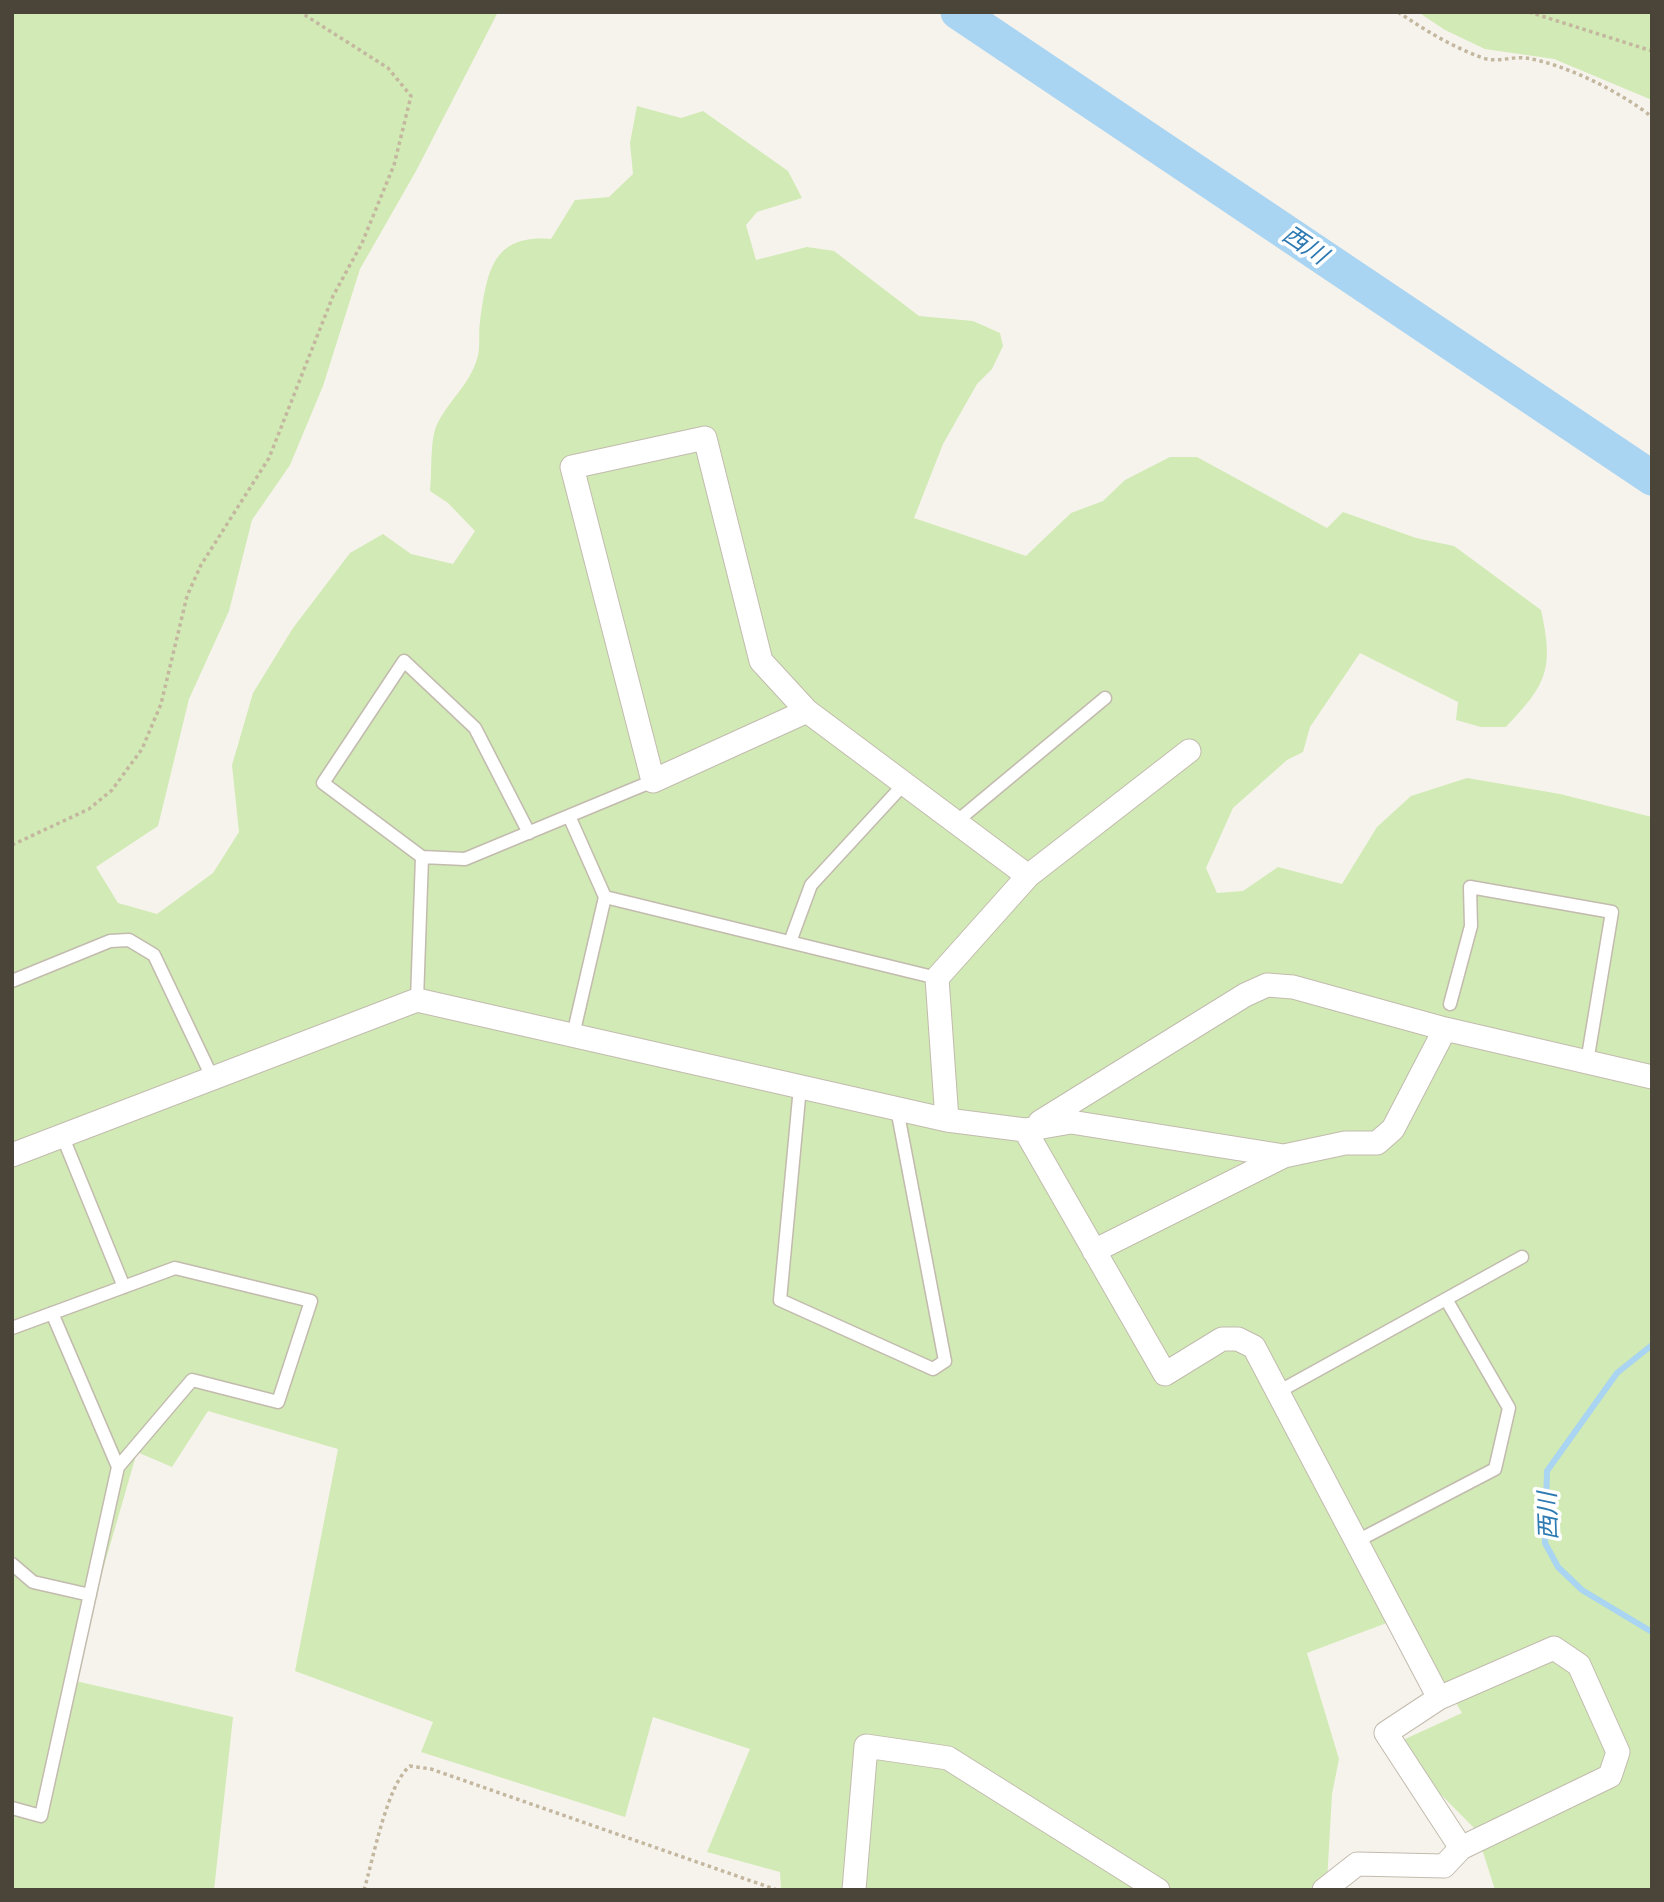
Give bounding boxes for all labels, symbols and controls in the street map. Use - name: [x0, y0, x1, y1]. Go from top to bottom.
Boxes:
- water label: 西川: [1277, 220, 1333, 270]
- water label: 西川: [1533, 1492, 1563, 1540]

